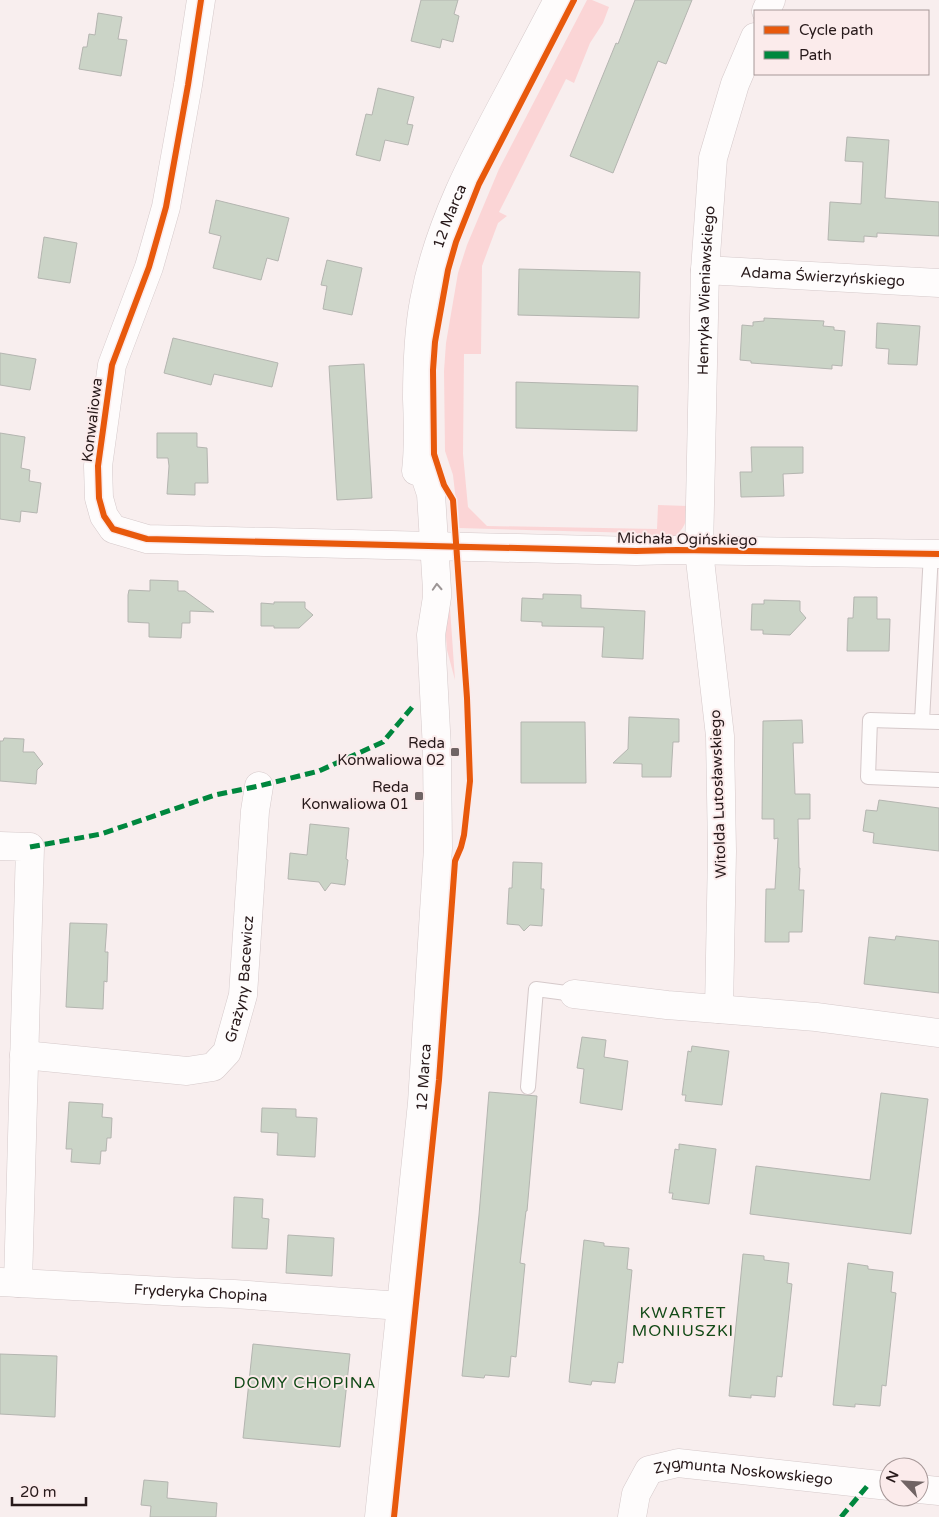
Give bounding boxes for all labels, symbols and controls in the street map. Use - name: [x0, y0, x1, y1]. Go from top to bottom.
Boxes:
- legend: [754, 10, 929, 75]
- text: Cycle path: [799, 21, 873, 39]
- text: Path: [799, 46, 832, 64]
- street label: 12 Marca: [429, 181, 470, 251]
- street label: Henryka Wieniawskiego: [694, 205, 719, 375]
- street label: Adama Świerzyńskiego: [740, 263, 906, 290]
- street label: Konwaliowa: [78, 377, 106, 463]
- street label: Michała Ogińskiego: [617, 529, 757, 549]
- one-way arrow: [431, 583, 442, 591]
- street label: Witolda Lutosławskiego: [706, 709, 730, 879]
- place label: Reda Konwaliowa 02: [337, 734, 445, 769]
- marker: Reda Konwaliowa 02: [449, 746, 461, 758]
- place label: Reda Konwaliowa 01: [301, 778, 409, 813]
- marker: Reda Konwaliowa 01: [413, 790, 425, 802]
- street label: Grażyny Bacewicz: [221, 915, 257, 1045]
- street label: 12 Marca: [412, 1043, 435, 1112]
- street label: Fryderyka Chopina: [133, 1280, 268, 1305]
- district label: KWARTET MONIUSZKI: [632, 1303, 734, 1341]
- district label: DOMY CHOPINA: [233, 1373, 377, 1393]
- street label: Zygmunta Noskowskiego: [652, 1454, 834, 1489]
- north arrow: [879, 1457, 929, 1507]
- text: N: [883, 1468, 903, 1485]
- scale bar: [12, 1474, 86, 1506]
- text: 20 m: [20, 1483, 57, 1501]

